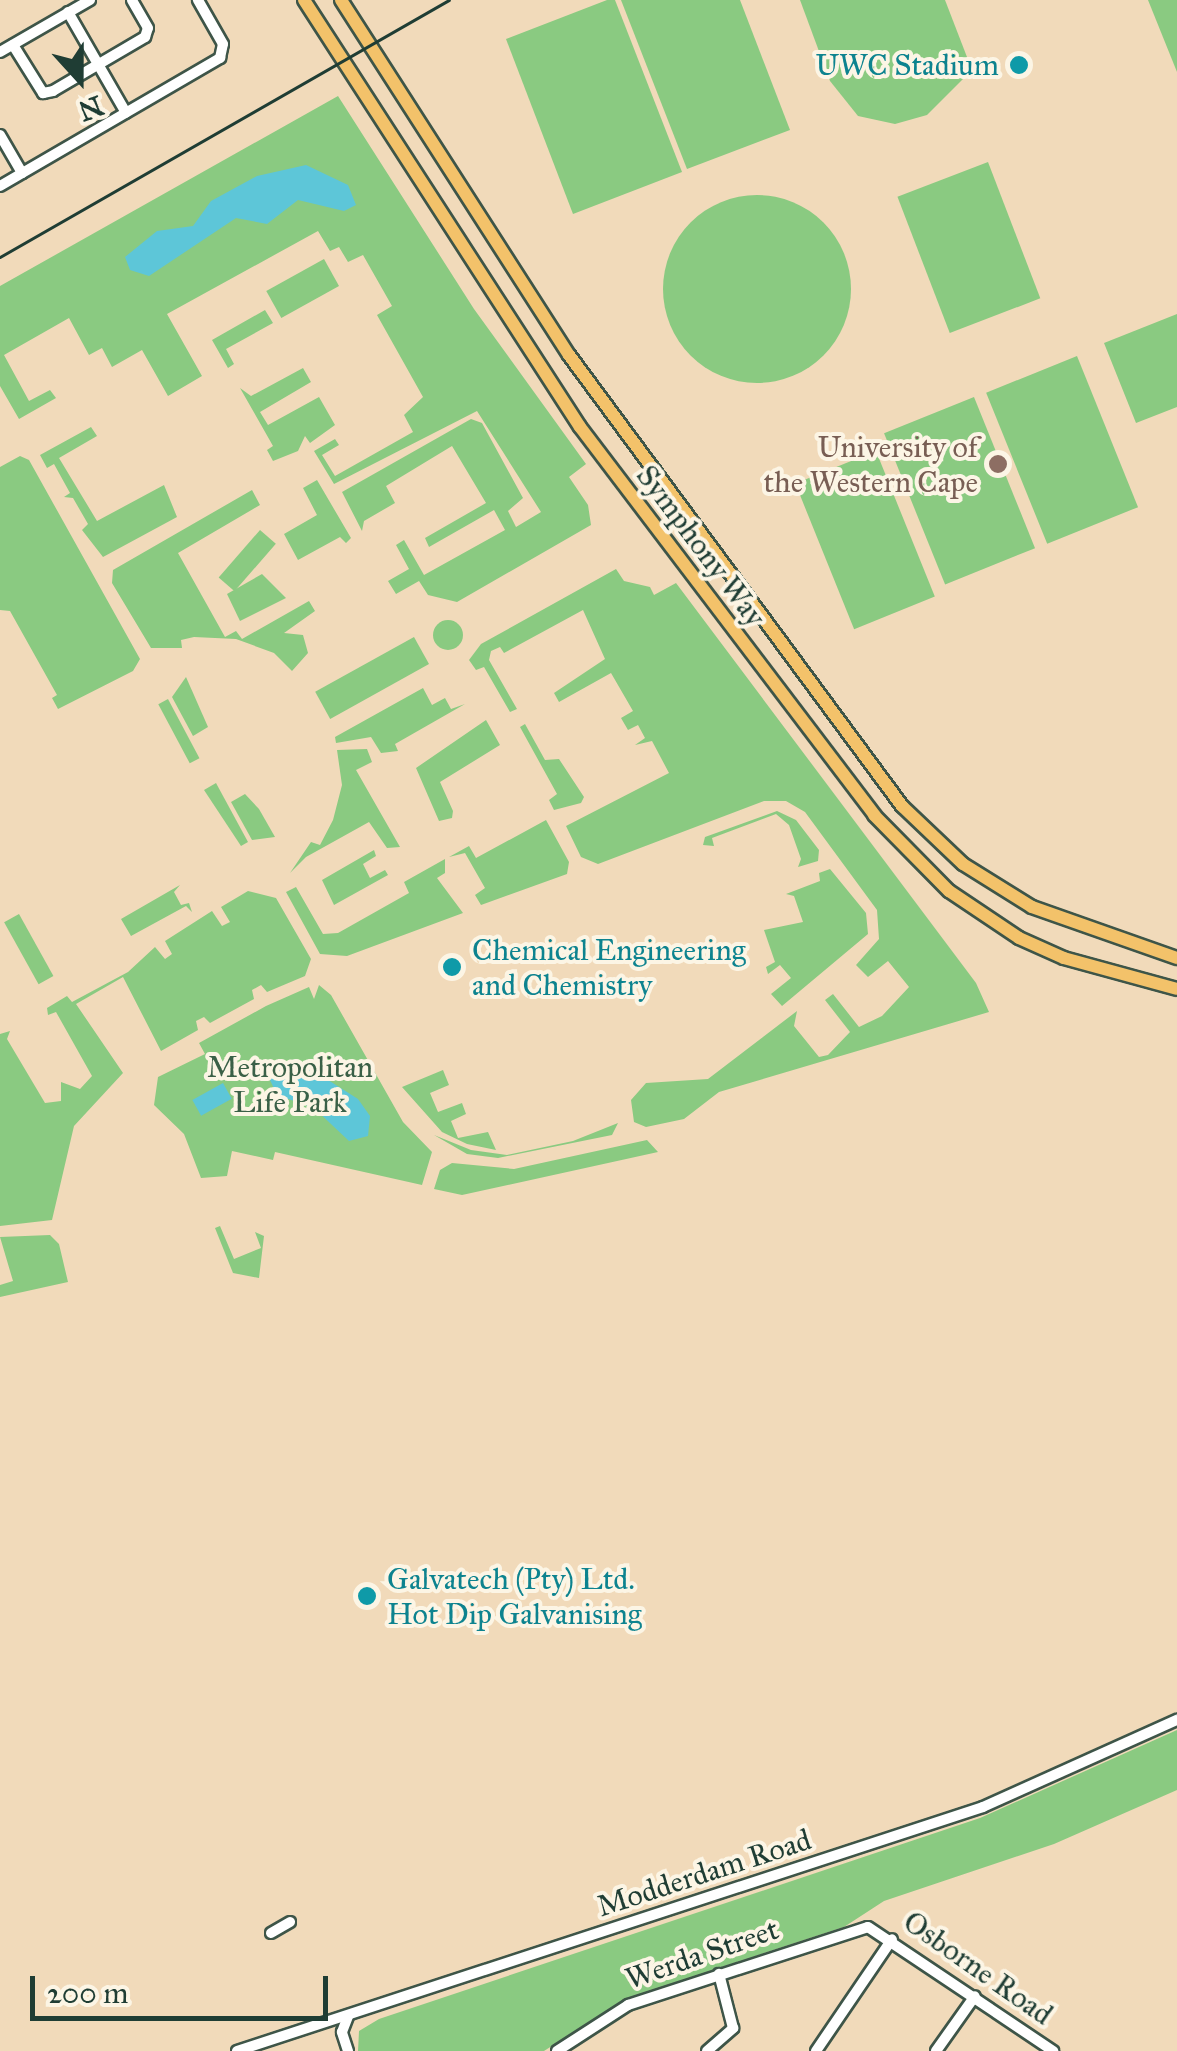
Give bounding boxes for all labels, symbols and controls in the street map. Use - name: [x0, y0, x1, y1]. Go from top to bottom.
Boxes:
- north arrow: [30, 30, 130, 130]
- place label: UWC Stadium: [815, 47, 999, 83]
- marker: UWC Stadium: [1008, 54, 1030, 76]
- text: N: [74, 88, 108, 129]
- place label: University of the Western Cape: [763, 429, 978, 500]
- marker: University of the Western Cape: [987, 453, 1009, 475]
- street label: Symphony Way: [629, 458, 773, 634]
- place label: Chemical Engineering and Chemistry: [472, 932, 746, 1002]
- marker: Chemical Engineering and Chemistry: [441, 956, 463, 978]
- park label: Metropolitan Life Park: [207, 1049, 373, 1120]
- place label: Galvatech (Pty) Ltd. Hot Dip Galvanising: [387, 1561, 642, 1632]
- marker: Galvatech (Pty) Ltd. Hot Dip Galvanising: [356, 1585, 378, 1607]
- street label: Modderdam Road: [592, 1821, 816, 1925]
- street label: Osborne Road: [896, 1903, 1060, 2033]
- street label: Werda Street: [621, 1911, 783, 1997]
- scale bar: [35, 1956, 332, 2018]
- text: 200 m: [47, 1975, 128, 2011]

